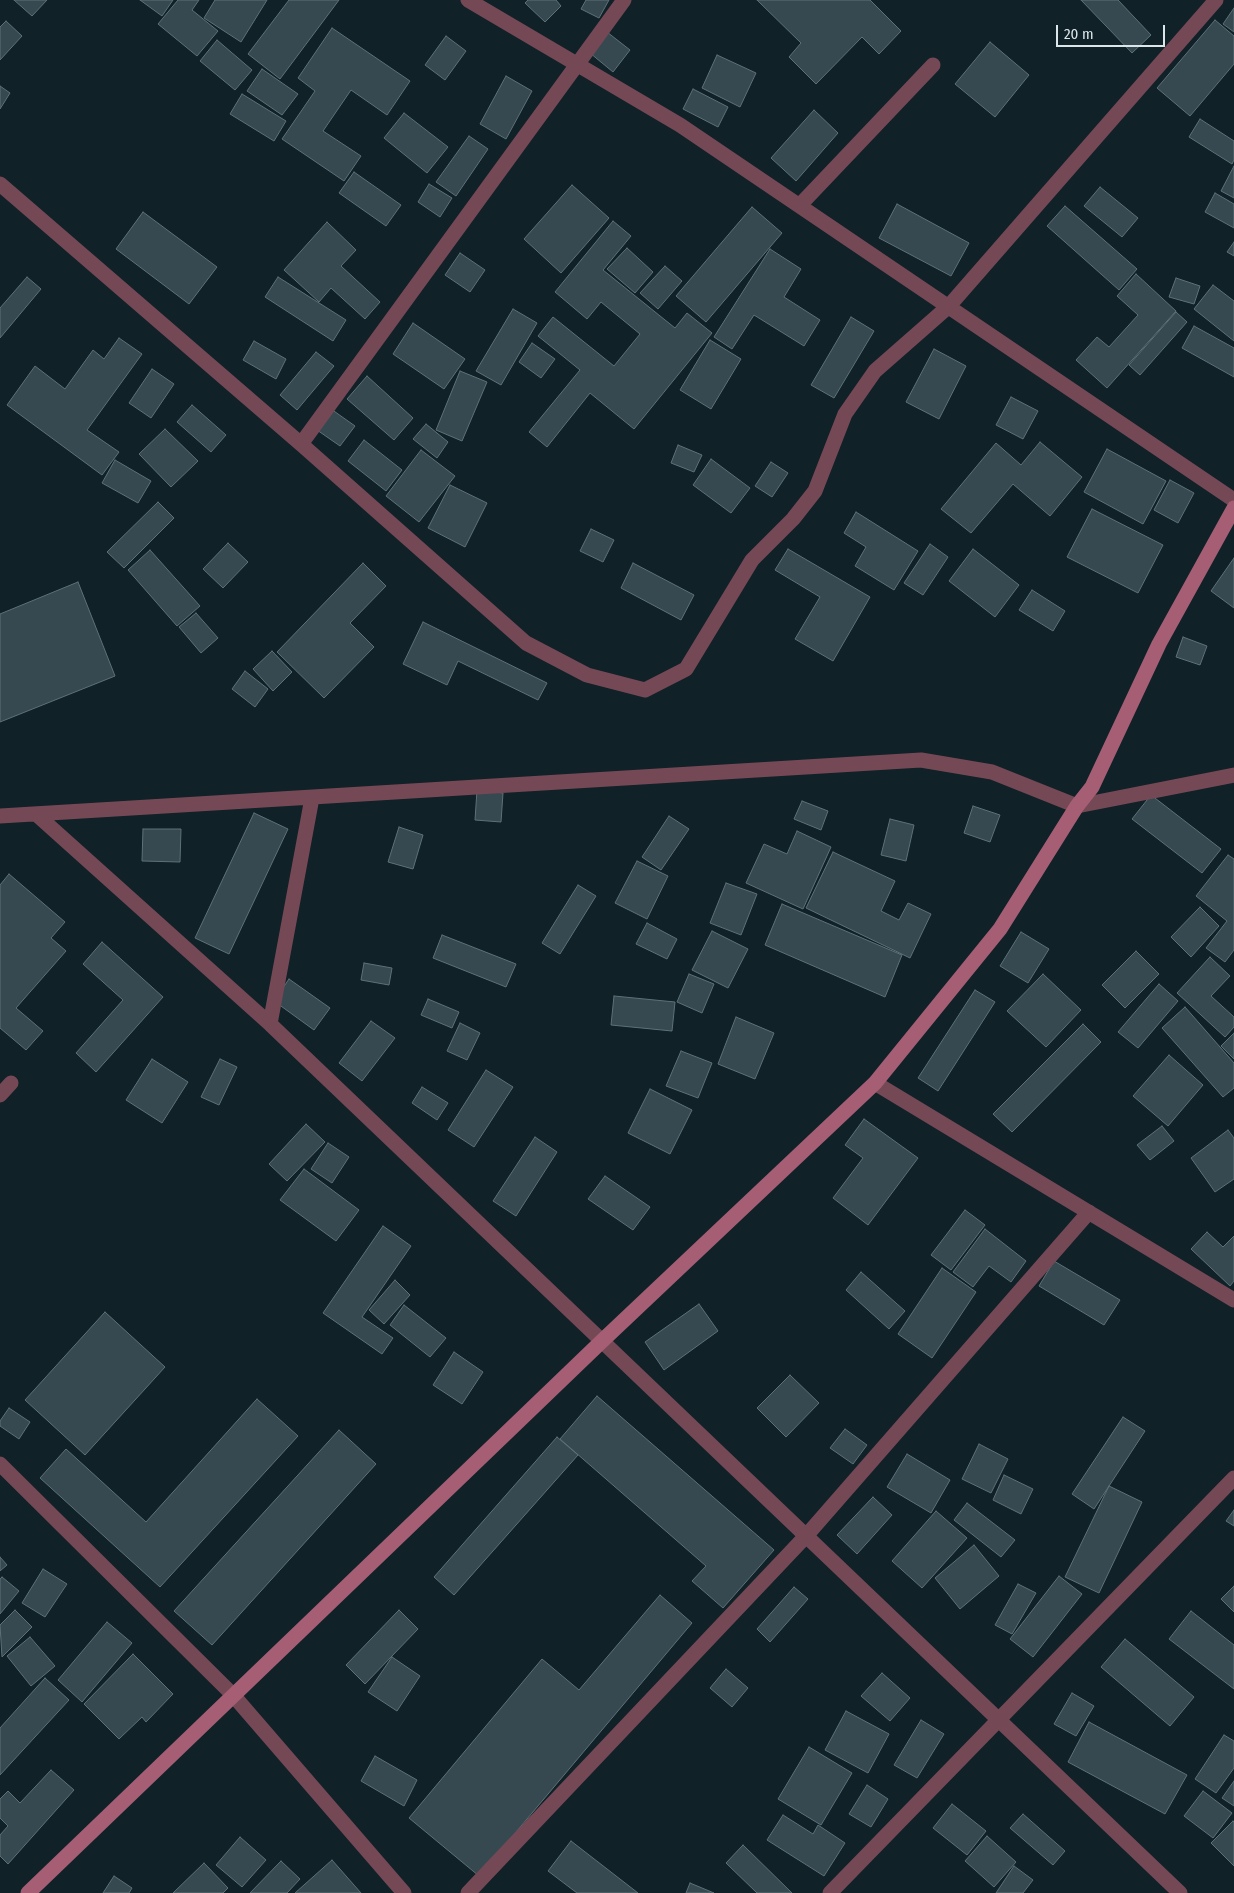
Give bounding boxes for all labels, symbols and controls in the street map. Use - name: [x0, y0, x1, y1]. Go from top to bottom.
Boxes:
- scale bar: [1059, 15, 1168, 47]
- text: 20 m: [1064, 25, 1094, 43]

